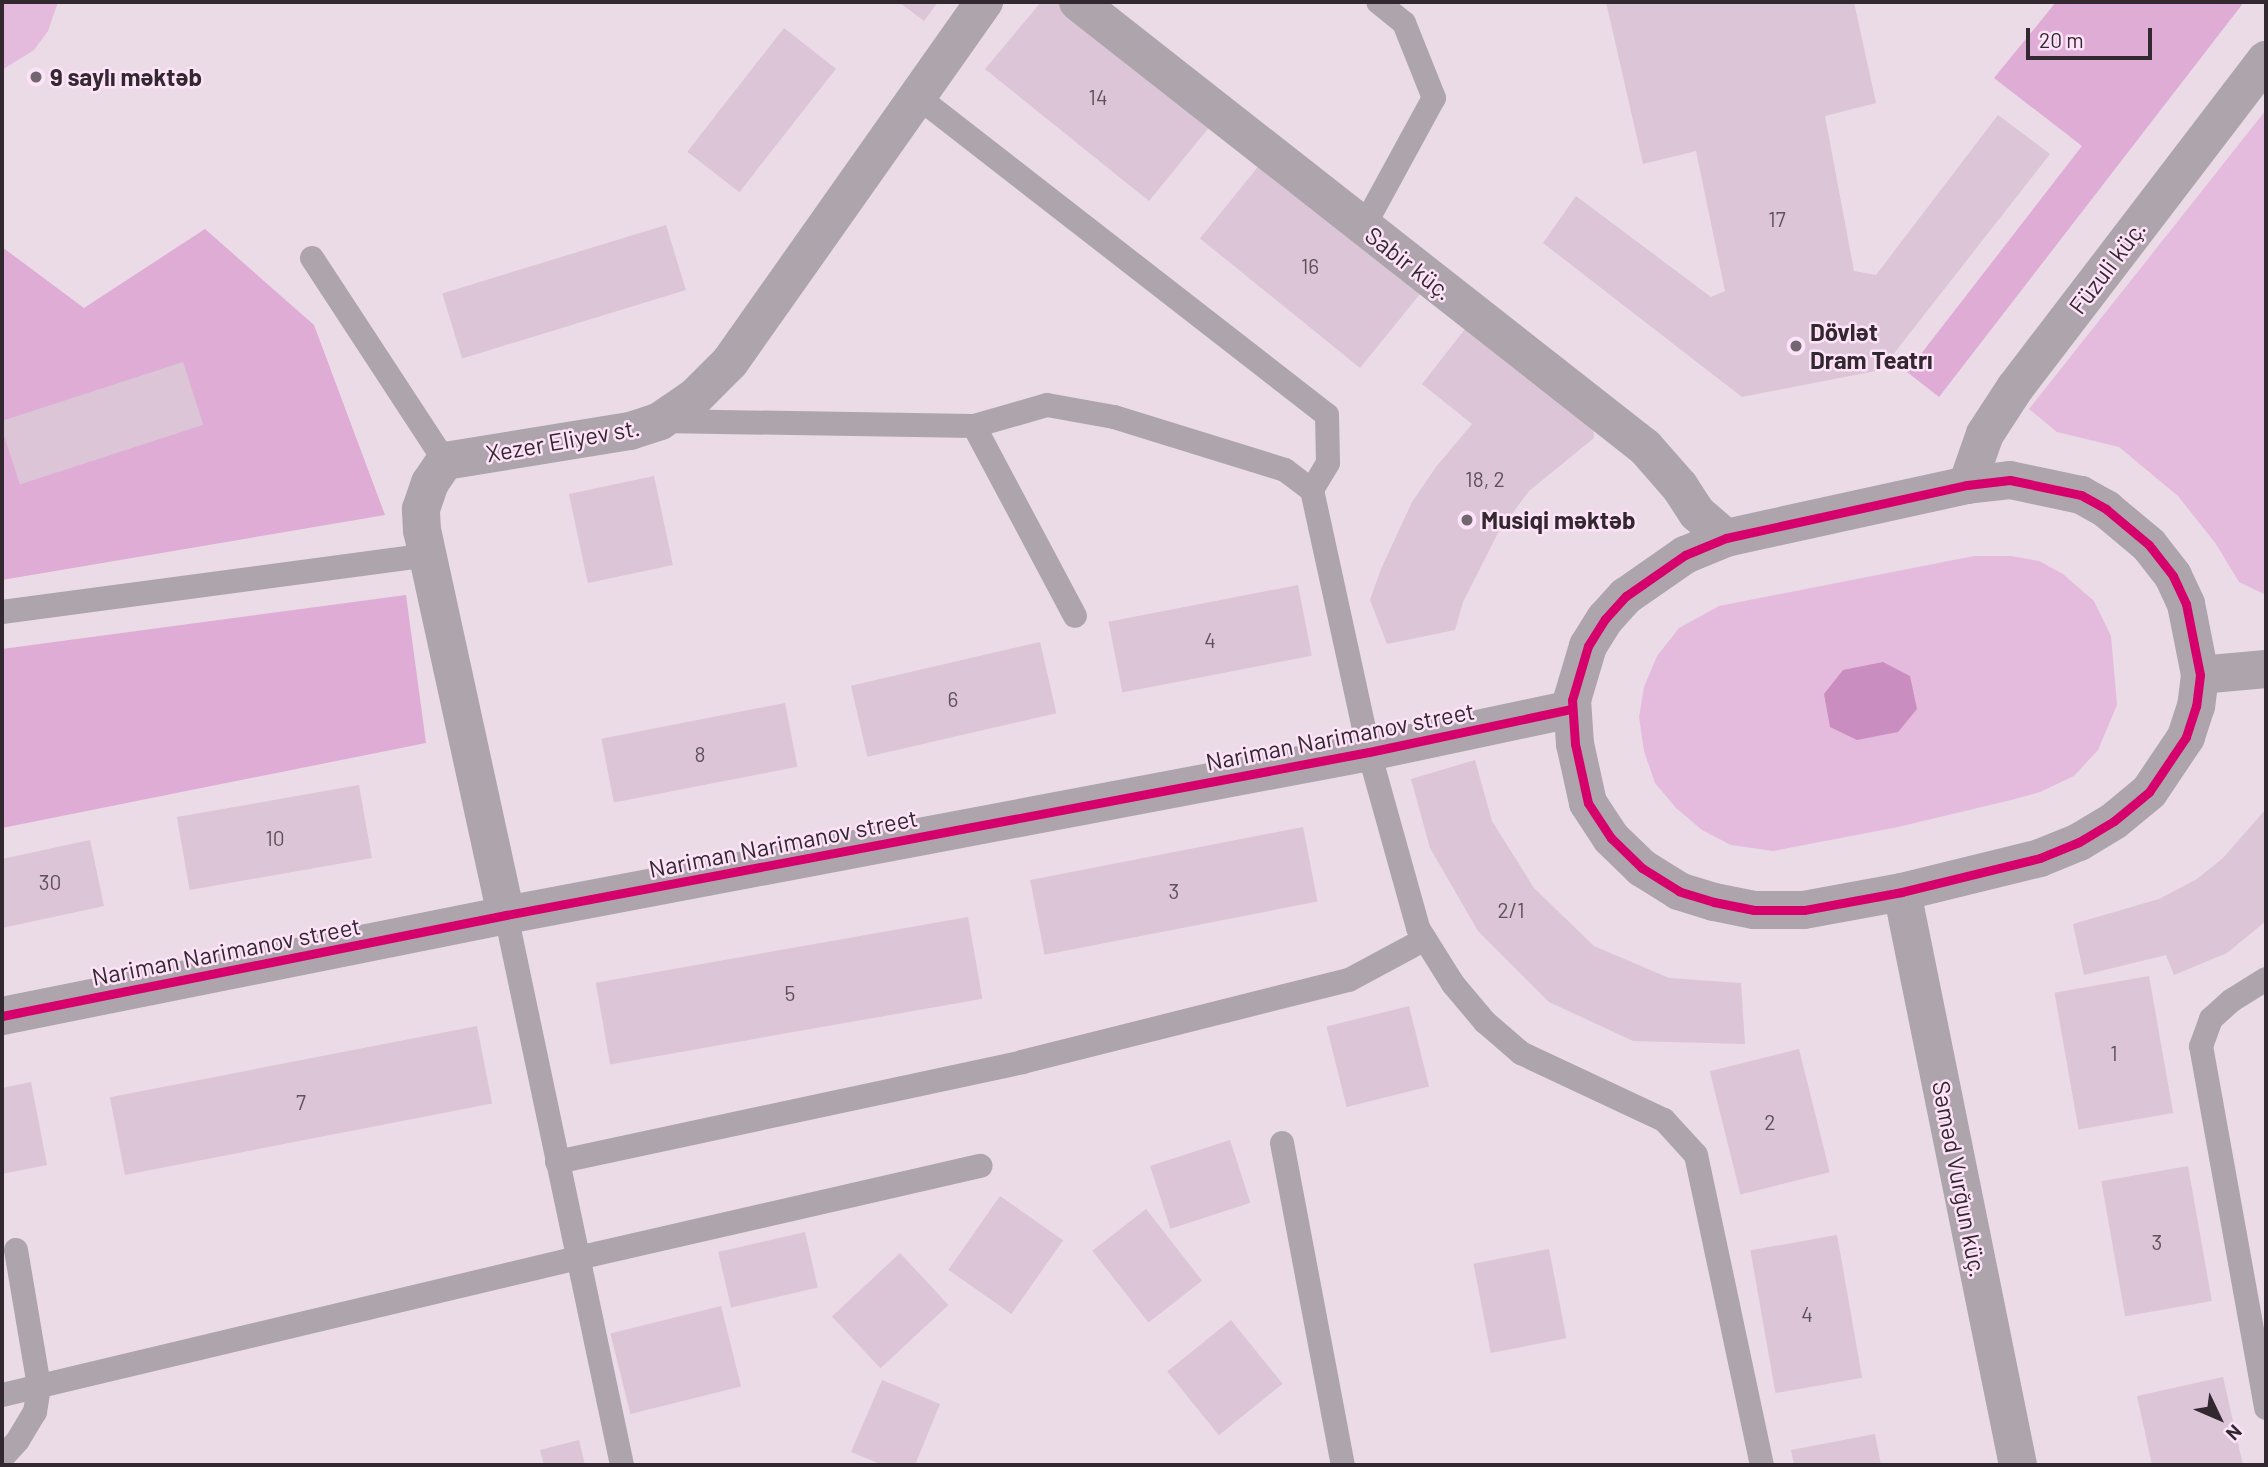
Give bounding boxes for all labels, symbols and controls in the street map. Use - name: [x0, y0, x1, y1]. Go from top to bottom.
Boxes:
- scale bar: [2030, 14, 2156, 58]
- text: 20 m: [2039, 27, 2084, 52]
- place label: 9 saylı məktəb: [50, 63, 202, 91]
- marker: 9 saylı məktəb: [28, 69, 44, 85]
- house number: 14: [1089, 84, 1107, 110]
- house number: 17: [1768, 206, 1786, 232]
- street label: Füzuli küç.: [2063, 215, 2151, 319]
- street label: Sabir küç.: [1360, 220, 1458, 306]
- house number: 16: [1301, 253, 1319, 279]
- place label: Dövlət Dram Teatrı: [1810, 318, 1933, 374]
- marker: Dövlət Dram Teatrı: [1788, 338, 1804, 354]
- street label: Xezer Eliyev st.: [484, 412, 642, 468]
- house number: 18, 2: [1465, 466, 1505, 492]
- place label: Musiqi məktəb: [1481, 506, 1636, 534]
- marker: Musiqi məktəb: [1459, 512, 1475, 528]
- house number: 4: [1204, 627, 1216, 653]
- house number: 6: [948, 686, 958, 712]
- street label: Nariman Narimanov street: [1203, 696, 1477, 776]
- house number: 8: [695, 741, 705, 767]
- street label: Nariman Narimanov street: [646, 803, 920, 883]
- house number: 10: [265, 825, 285, 851]
- house number: 30: [39, 869, 61, 895]
- house number: 3: [1169, 878, 1179, 904]
- house number: 2/1: [1497, 897, 1525, 923]
- street label: Nariman Narimanov street: [89, 911, 363, 991]
- house number: 5: [785, 980, 795, 1006]
- house number: 1: [2110, 1040, 2118, 1066]
- street label: Səməd Vurğun küç.: [1927, 1078, 1993, 1280]
- house number: 7: [296, 1089, 306, 1115]
- house number: 2: [1764, 1109, 1776, 1135]
- house number: 3: [2152, 1229, 2162, 1255]
- house number: 4: [1801, 1301, 1813, 1327]
- north arrow: [2184, 1383, 2254, 1453]
- text: N: [2222, 1420, 2247, 1445]

